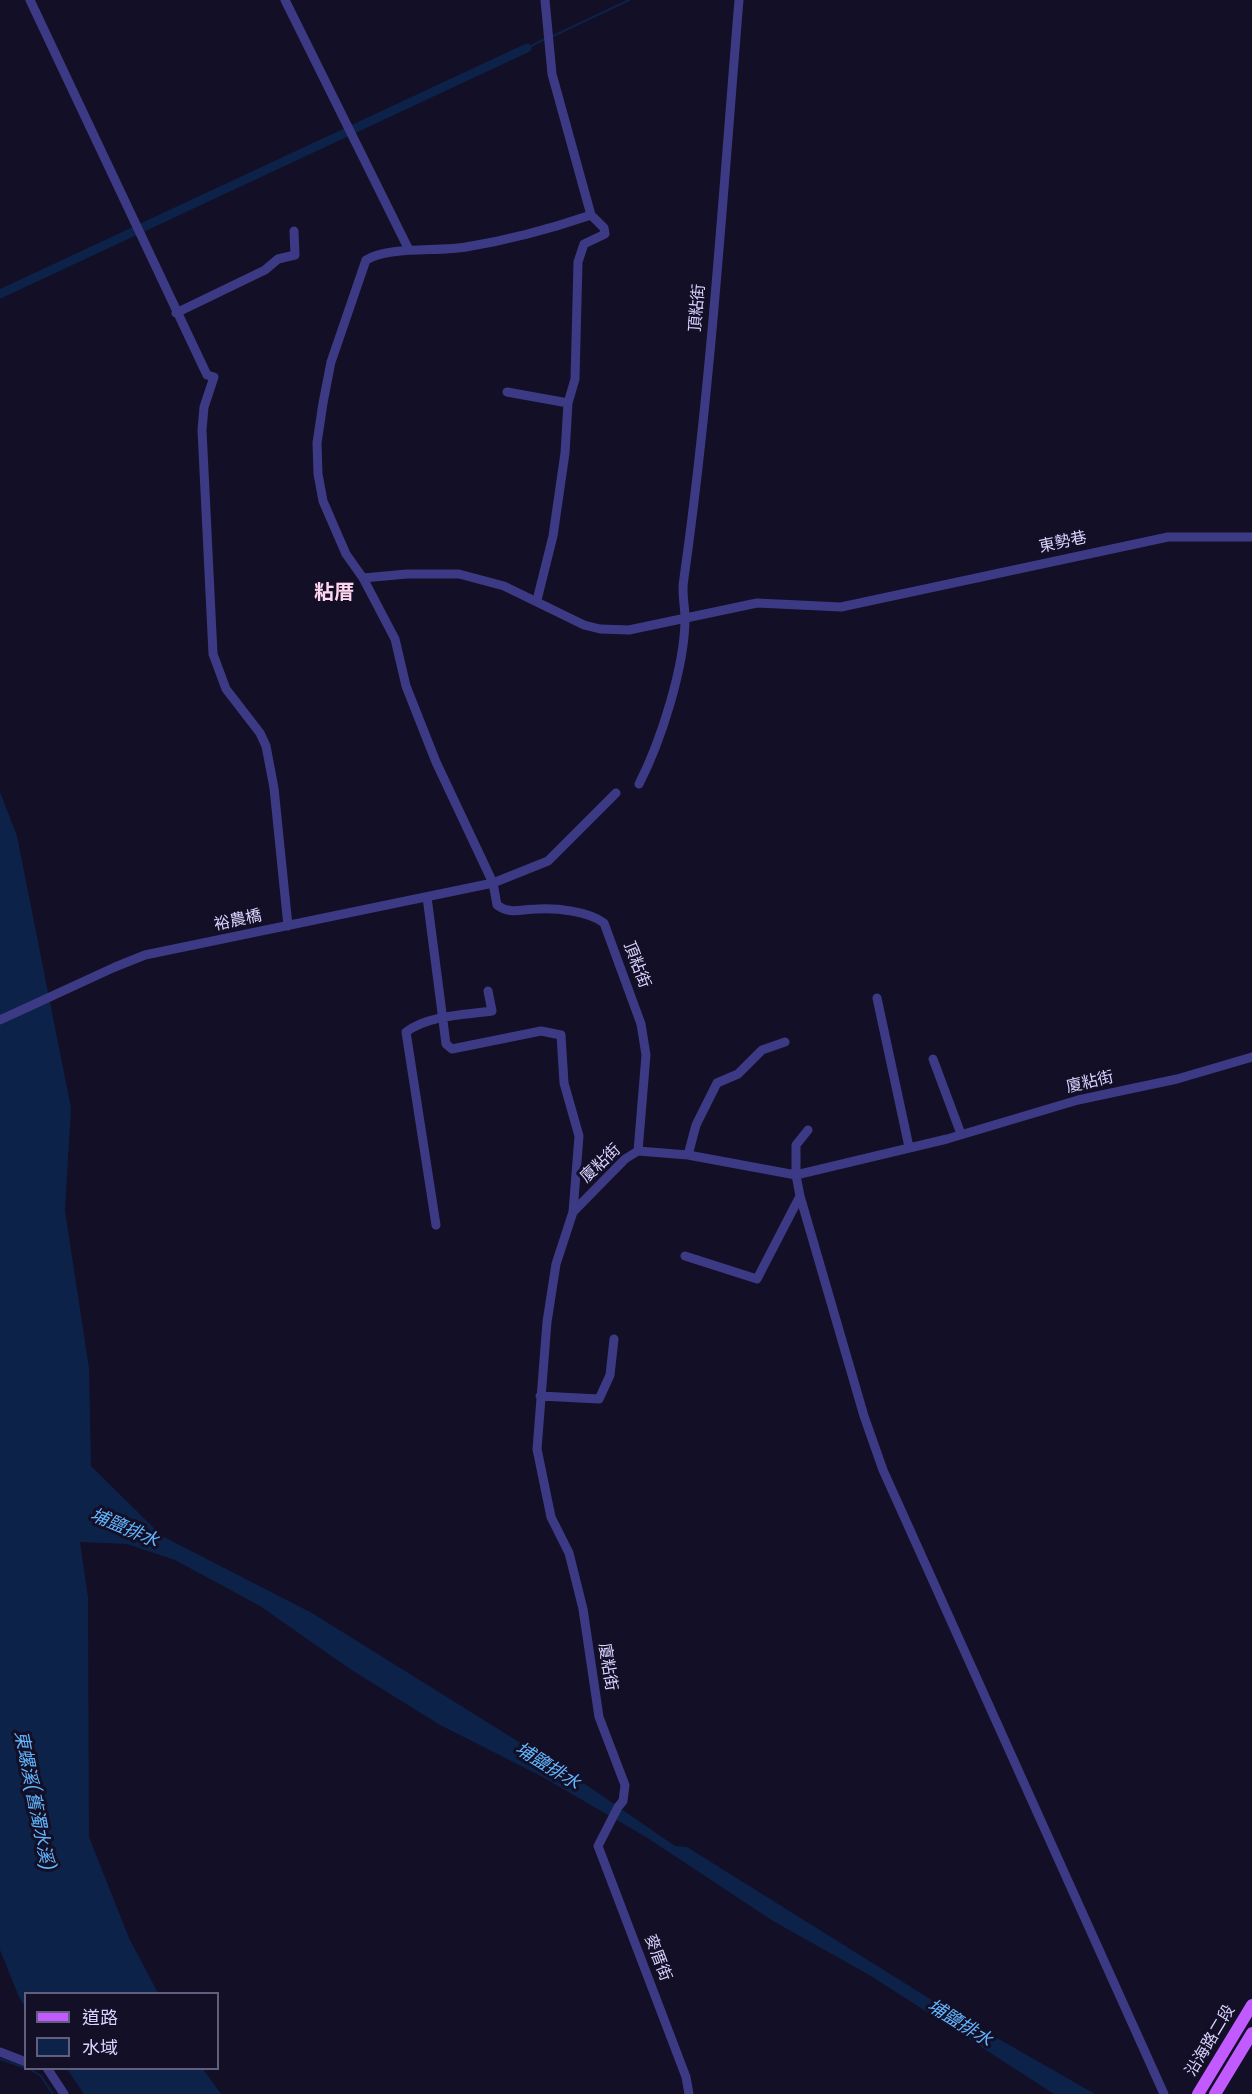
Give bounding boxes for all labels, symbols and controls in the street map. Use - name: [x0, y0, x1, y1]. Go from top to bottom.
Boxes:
- street label: 頂粘街: [686, 283, 710, 333]
- street label: 東勢巷: [1038, 529, 1088, 557]
- district label: 粘厝: [314, 582, 354, 606]
- street label: 裕農橋: [213, 907, 263, 935]
- street label: 頂粘街: [618, 939, 654, 991]
- street label: 廈粘街: [1064, 1068, 1116, 1098]
- street label: 廈粘街: [577, 1141, 625, 1187]
- water label: 埔鹽排水: [87, 1505, 161, 1553]
- street label: 廈粘街: [594, 1642, 620, 1692]
- water label: 東螺溪(舊濁水溪): [9, 1729, 57, 1873]
- water label: 埔鹽排水: [511, 1739, 583, 1795]
- street label: 麥厝街: [639, 1932, 675, 1984]
- legend: [24, 1992, 219, 2070]
- water label: 埔鹽排水: [923, 1996, 995, 2052]
- street label: 沿海路二段: [1182, 2002, 1240, 2080]
- text: 道路: [82, 2005, 118, 2030]
- text: 水域: [82, 2035, 118, 2060]

